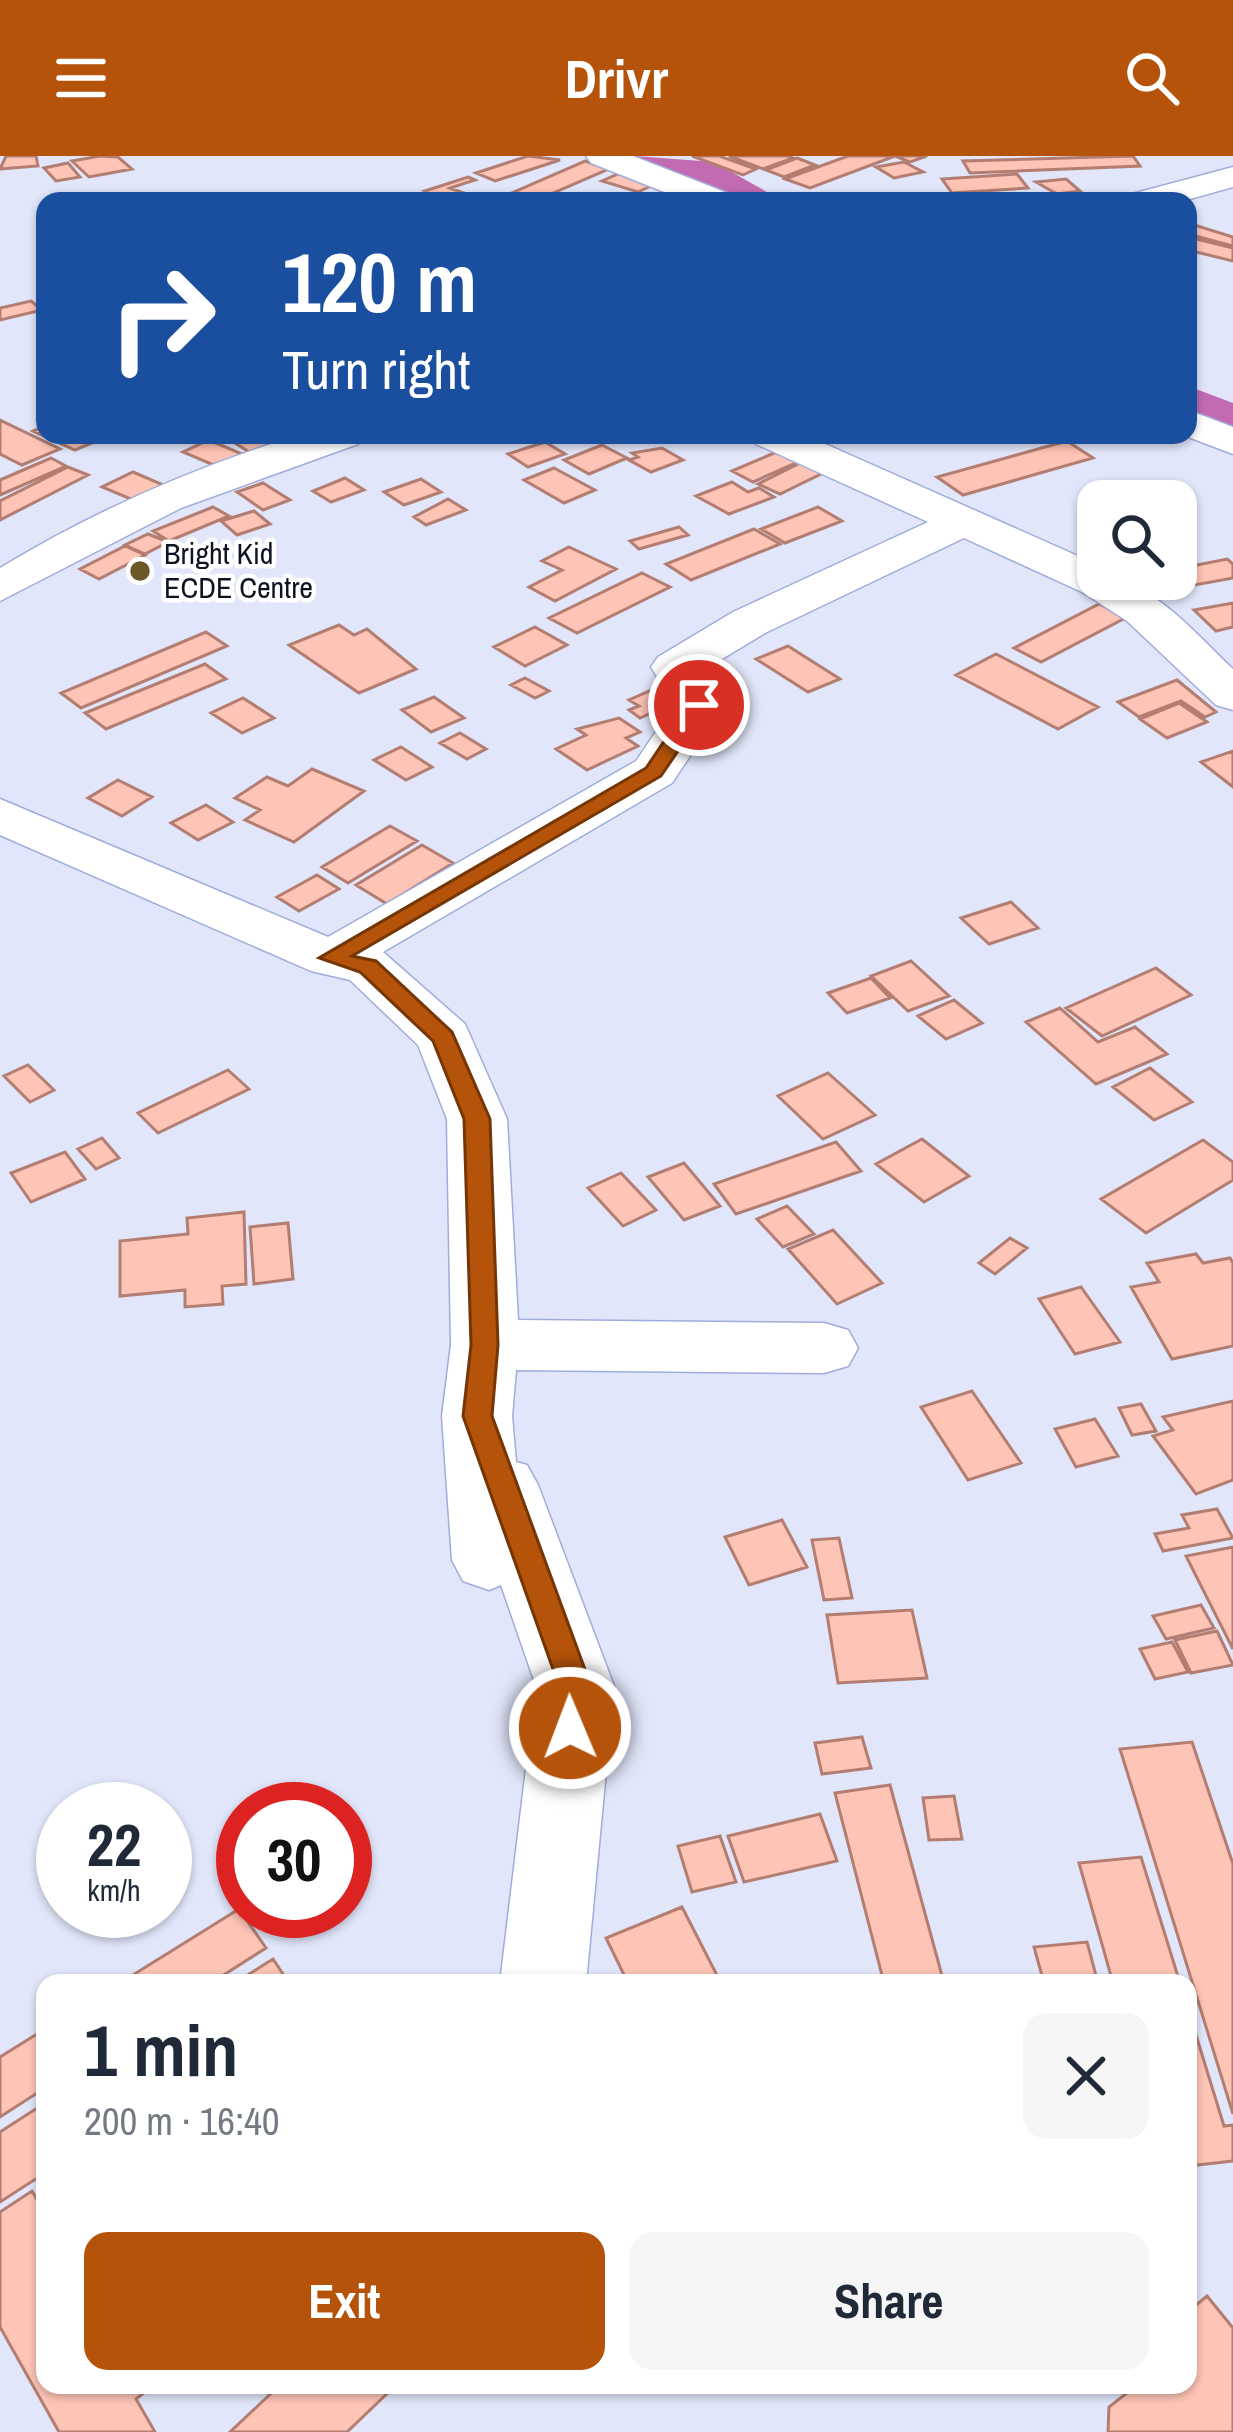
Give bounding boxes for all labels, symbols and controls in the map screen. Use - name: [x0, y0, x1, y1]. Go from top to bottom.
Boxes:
- text: Drivr: [565, 42, 668, 115]
- icon: menu: [48, 45, 114, 111]
- icon: search: [1119, 45, 1185, 111]
- text: 120 m: [282, 225, 477, 338]
- icon: right: [84, 240, 240, 396]
- text: Turn right: [282, 333, 470, 406]
- map controls: [1077, 480, 1197, 600]
- button: search: [1077, 480, 1197, 600]
- place label: Bright Kid ECDE Centre: [164, 533, 313, 607]
- marker: Bright Kid ECDE Centre: [127, 558, 153, 584]
- pin: [648, 654, 750, 756]
- icon: arrive: [666, 672, 732, 738]
- position arrow: [507, 1665, 633, 1791]
- speed limit sign: 30: [216, 1782, 372, 1938]
- text: 22: [87, 1804, 141, 1885]
- text: km/h: [87, 1870, 141, 1910]
- text: 1 min: [84, 2001, 238, 2098]
- button: close: [1023, 2013, 1149, 2139]
- text: 200 m · 16:40: [84, 2095, 280, 2147]
- button: Exit: [84, 2232, 605, 2370]
- button: Share: [629, 2232, 1149, 2370]

